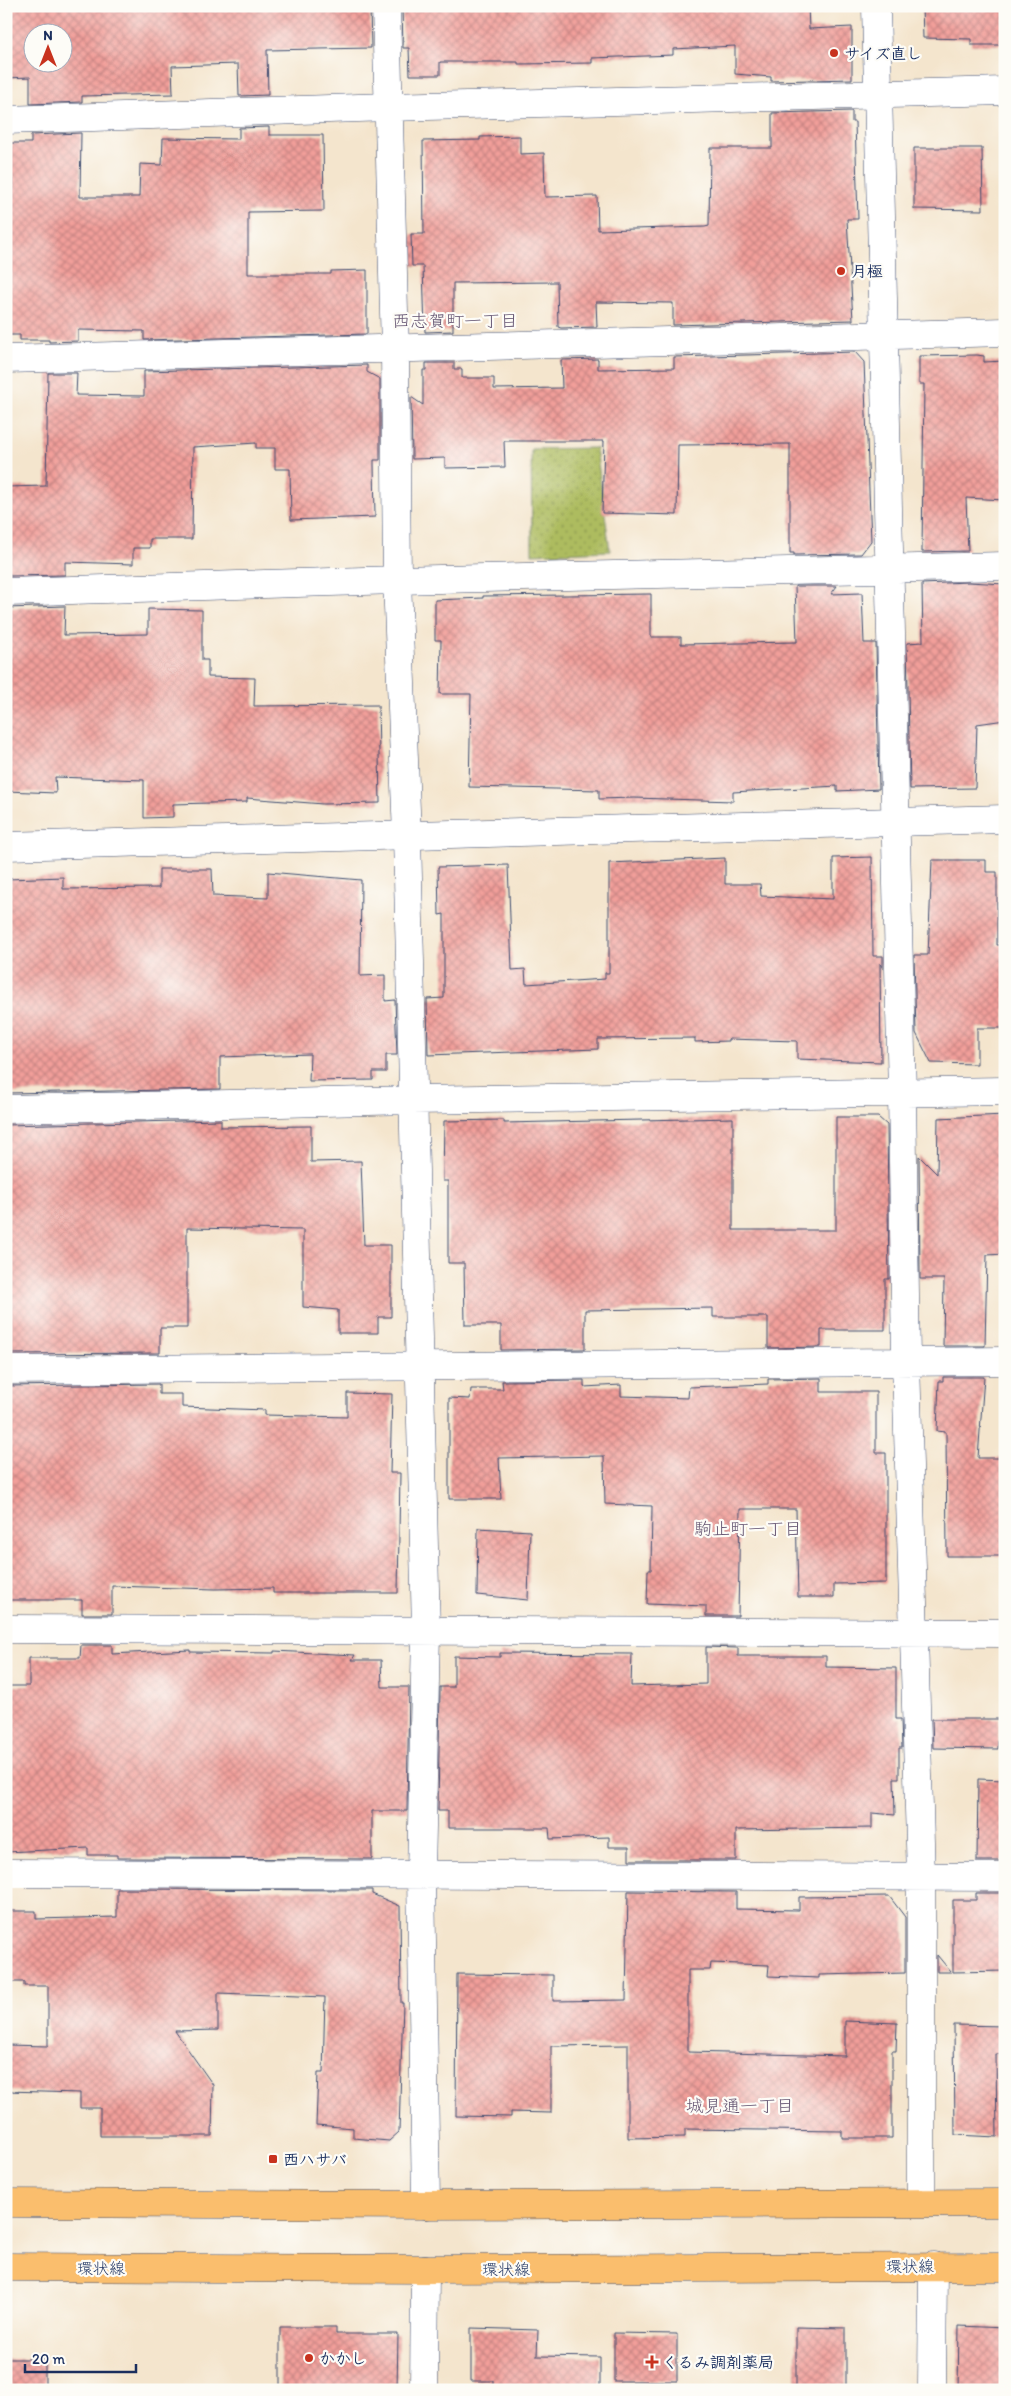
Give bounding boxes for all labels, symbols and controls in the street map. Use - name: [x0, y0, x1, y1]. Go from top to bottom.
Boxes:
- north arrow: [22, 22, 72, 72]
- text: N: [43, 27, 53, 44]
- place label: サイズ直し: [844, 44, 922, 63]
- marker: サイズ直し: [828, 47, 840, 59]
- place label: 月極: [851, 262, 883, 281]
- marker: 月極: [835, 265, 847, 277]
- district label: 西志賀町一丁目: [392, 310, 518, 332]
- district label: 駒止町一丁目: [694, 1518, 802, 1540]
- district label: 城見通一丁目: [686, 2095, 794, 2117]
- place label: 西ハサバ: [283, 2150, 347, 2169]
- marker: 西ハサバ: [267, 2153, 279, 2165]
- street label: 環状線: [886, 2257, 934, 2276]
- street label: 環状線: [77, 2259, 125, 2278]
- street label: 環状線: [482, 2260, 530, 2279]
- scale bar: [25, 2341, 136, 2373]
- place label: かかし: [319, 2349, 367, 2368]
- text: 20 m: [32, 2350, 66, 2368]
- marker: かかし: [303, 2352, 315, 2364]
- place label: くるみ調剤薬局: [662, 2353, 774, 2372]
- marker: くるみ調剤薬局: [646, 2356, 658, 2368]

